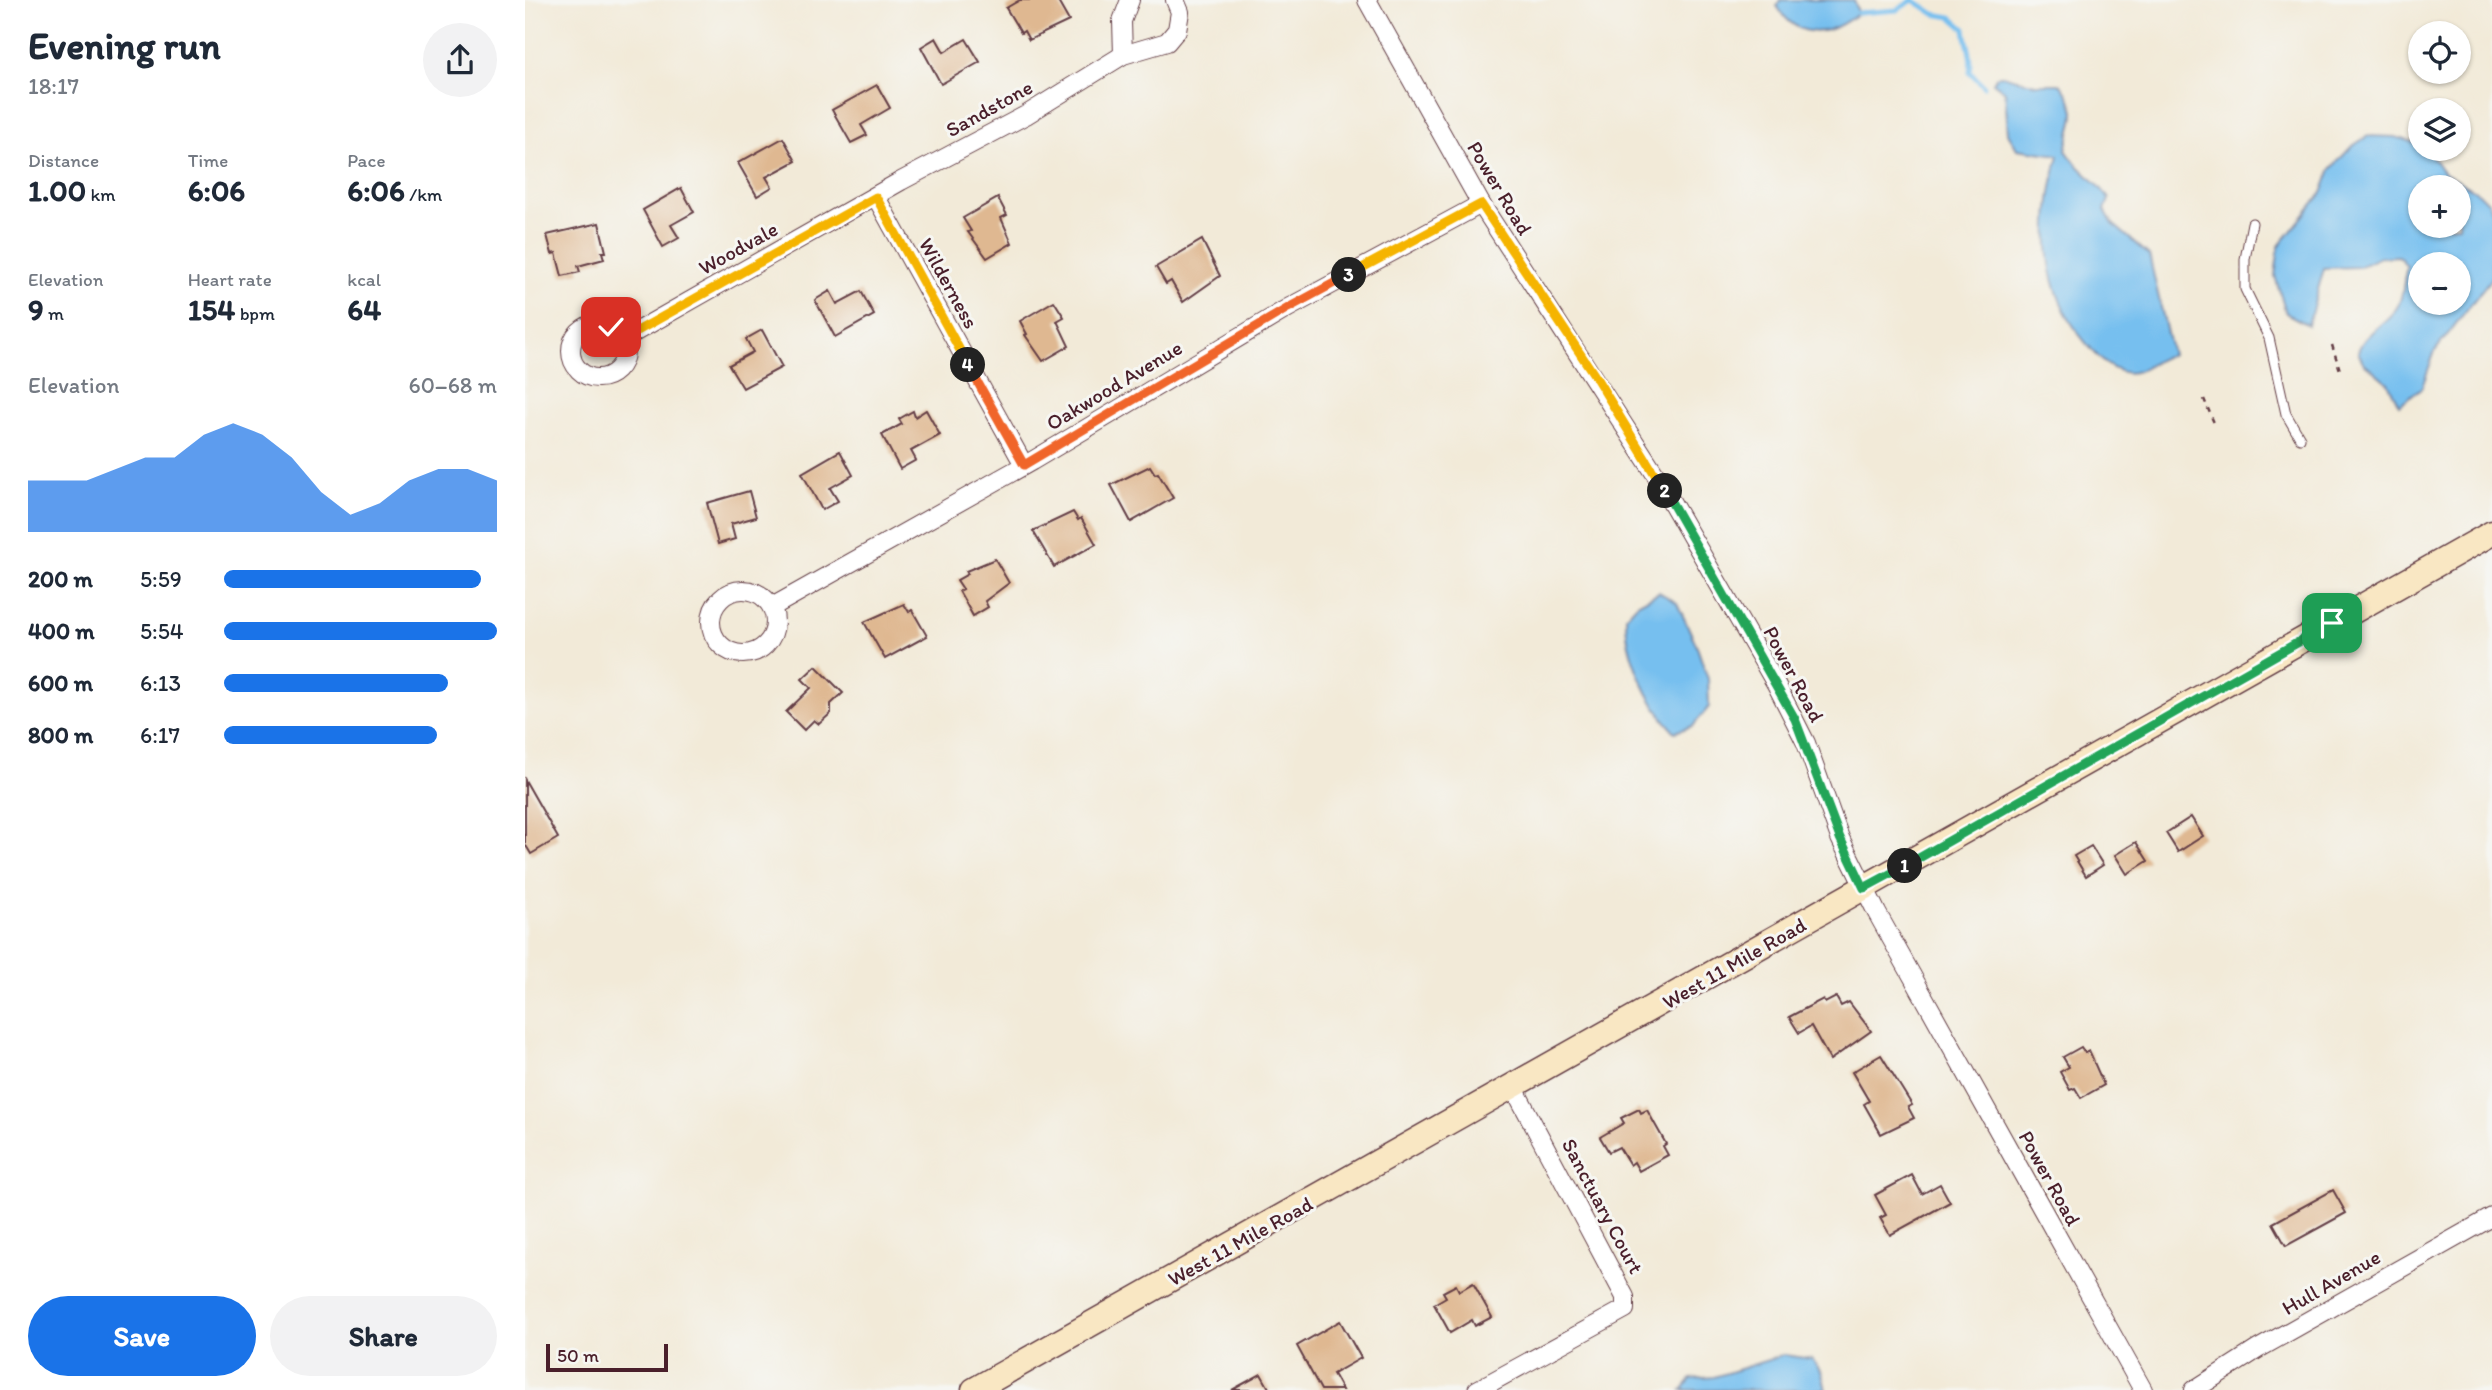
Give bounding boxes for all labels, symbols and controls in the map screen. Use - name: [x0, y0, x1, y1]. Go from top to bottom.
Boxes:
- map controls: [2408, 21, 2471, 315]
- button: locate: [2408, 21, 2471, 84]
- text: Evening run: [28, 23, 221, 69]
- button: share: [423, 23, 497, 97]
- text: 18:17: [28, 72, 79, 100]
- street label: Sandstone: [941, 74, 1037, 142]
- button: layers: [2408, 98, 2471, 161]
- street label: Power Road: [1462, 137, 1538, 240]
- text: Distance: [28, 149, 99, 172]
- text: Time: [188, 149, 228, 172]
- text: Pace: [347, 149, 385, 172]
- text: 1.00: [28, 172, 86, 209]
- text: 6:06: [188, 172, 245, 209]
- text: 6:06: [347, 172, 405, 209]
- button: +: [2408, 175, 2471, 238]
- text: km: [86, 183, 116, 206]
- text: /km: [405, 183, 442, 206]
- street label: Woodvale: [694, 216, 782, 280]
- street label: Wilderness: [914, 233, 984, 333]
- button: −: [2408, 252, 2471, 315]
- pin: 3: [1331, 258, 1367, 292]
- text: 3: [1343, 263, 1354, 286]
- text: Elevation: [28, 268, 104, 291]
- text: Heart rate: [188, 268, 272, 291]
- text: kcal: [347, 268, 381, 291]
- text: 9: [28, 291, 44, 328]
- text: 154: [188, 291, 235, 328]
- text: 64: [347, 291, 381, 328]
- pin: [581, 297, 641, 357]
- text: m: [44, 302, 64, 325]
- text: bpm: [235, 302, 275, 325]
- icon: check: [592, 308, 630, 346]
- street label: Oakwood Avenue: [1041, 335, 1187, 435]
- pin: 4: [951, 348, 985, 382]
- text: 4: [962, 353, 973, 376]
- text: Elevation: [28, 371, 119, 399]
- text: 60–68 m: [409, 371, 497, 399]
- pin: 2: [1647, 474, 1683, 508]
- text: 2: [1660, 479, 1670, 502]
- text: 200 m: [28, 565, 93, 593]
- text: 5:59: [140, 565, 182, 593]
- pin: [2302, 593, 2362, 653]
- icon: arrive: [2313, 604, 2351, 642]
- text: 400 m: [28, 617, 95, 645]
- text: 5:54: [140, 617, 184, 645]
- street label: Power Road: [1758, 622, 1830, 727]
- text: 600 m: [28, 669, 93, 697]
- text: 6:13: [140, 669, 181, 697]
- text: 800 m: [28, 721, 93, 749]
- text: 6:17: [140, 721, 180, 749]
- pin: 1: [1887, 848, 1923, 884]
- text: 1: [1900, 854, 1909, 877]
- street label: West 11 Mile Road: [1658, 912, 1810, 1014]
- street label: Power Road: [2014, 1126, 2087, 1231]
- street label: Sanctuary Court: [1557, 1134, 1649, 1278]
- street label: West 11 Mile Road: [1163, 1191, 1317, 1291]
- street label: Hull Avenue: [2277, 1244, 2385, 1320]
- button: Save: [28, 1296, 256, 1376]
- button: Share: [270, 1296, 497, 1376]
- scale bar: [546, 1341, 669, 1373]
- text: 50 m: [557, 1344, 599, 1367]

